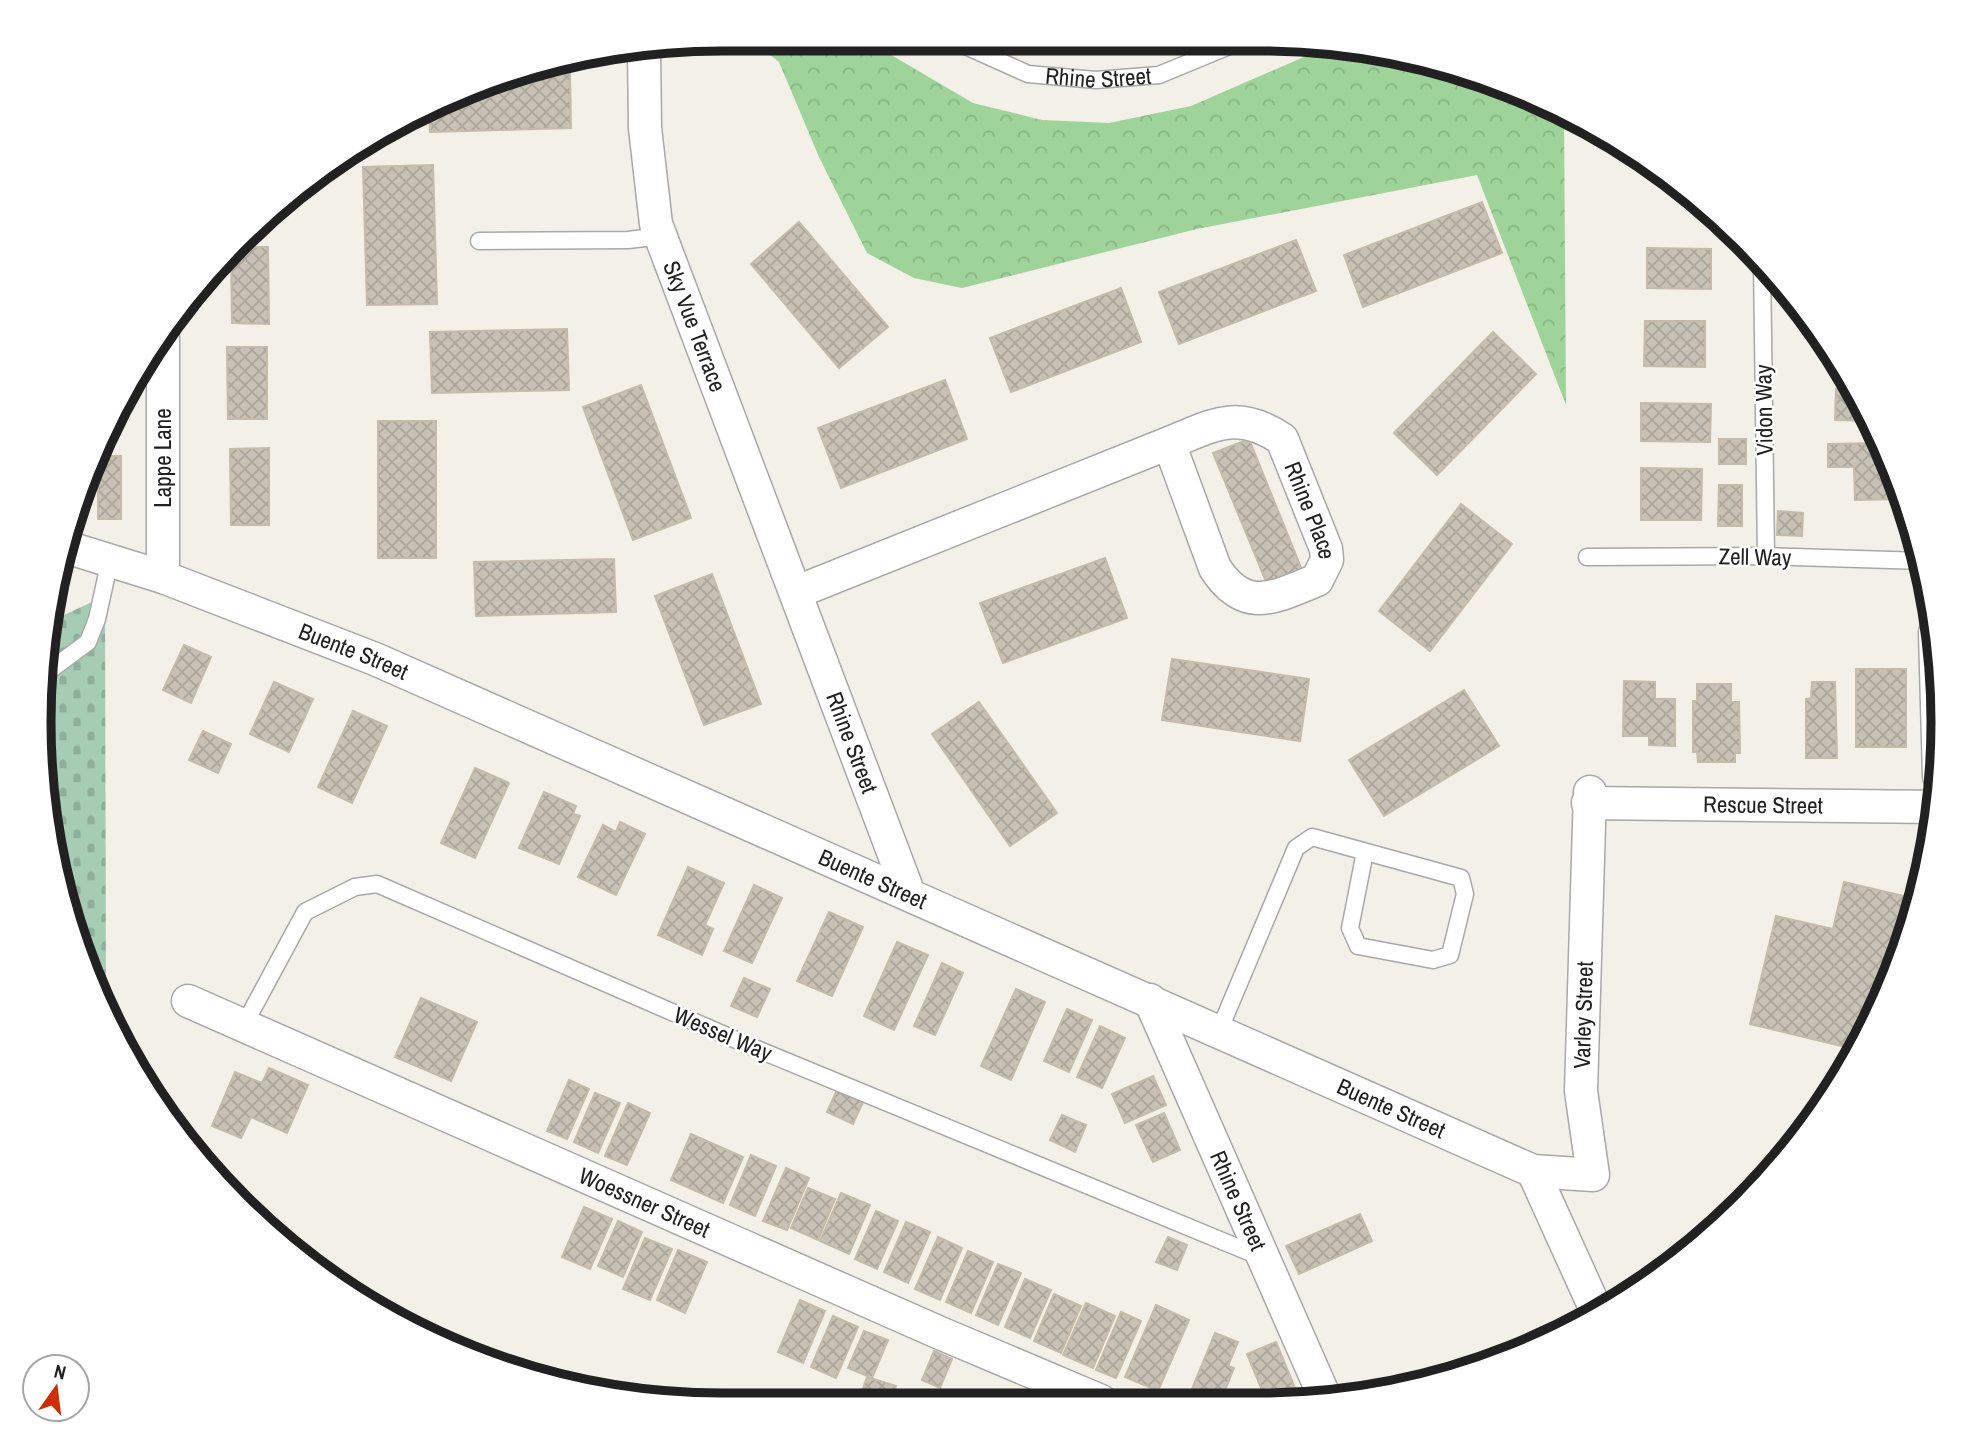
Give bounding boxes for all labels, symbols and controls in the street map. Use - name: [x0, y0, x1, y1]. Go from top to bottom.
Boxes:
- street label: Rhine Street: [1044, 60, 1152, 95]
- street label: Sky Vue Terrace: [656, 256, 734, 396]
- street label: Vidon Way: [1747, 364, 1780, 456]
- street label: Lappe Lane: [147, 408, 178, 508]
- street label: Rhine Place: [1278, 457, 1343, 560]
- street label: Zell Way: [1718, 540, 1792, 573]
- street label: Buente Street: [294, 615, 413, 687]
- street label: Rhine Street: [819, 687, 886, 798]
- street label: Rescue Street: [1703, 788, 1823, 821]
- street label: Buente Street: [814, 841, 932, 916]
- street label: Varley Street: [1566, 961, 1600, 1069]
- street label: Wessel Way: [669, 999, 778, 1068]
- street label: Buente Street: [1332, 1070, 1451, 1145]
- street label: Rhine Street: [1203, 1145, 1274, 1255]
- street label: Woessner Street: [574, 1160, 715, 1245]
- north arrow: [21, 1353, 91, 1423]
- text: N: [52, 1358, 69, 1385]

